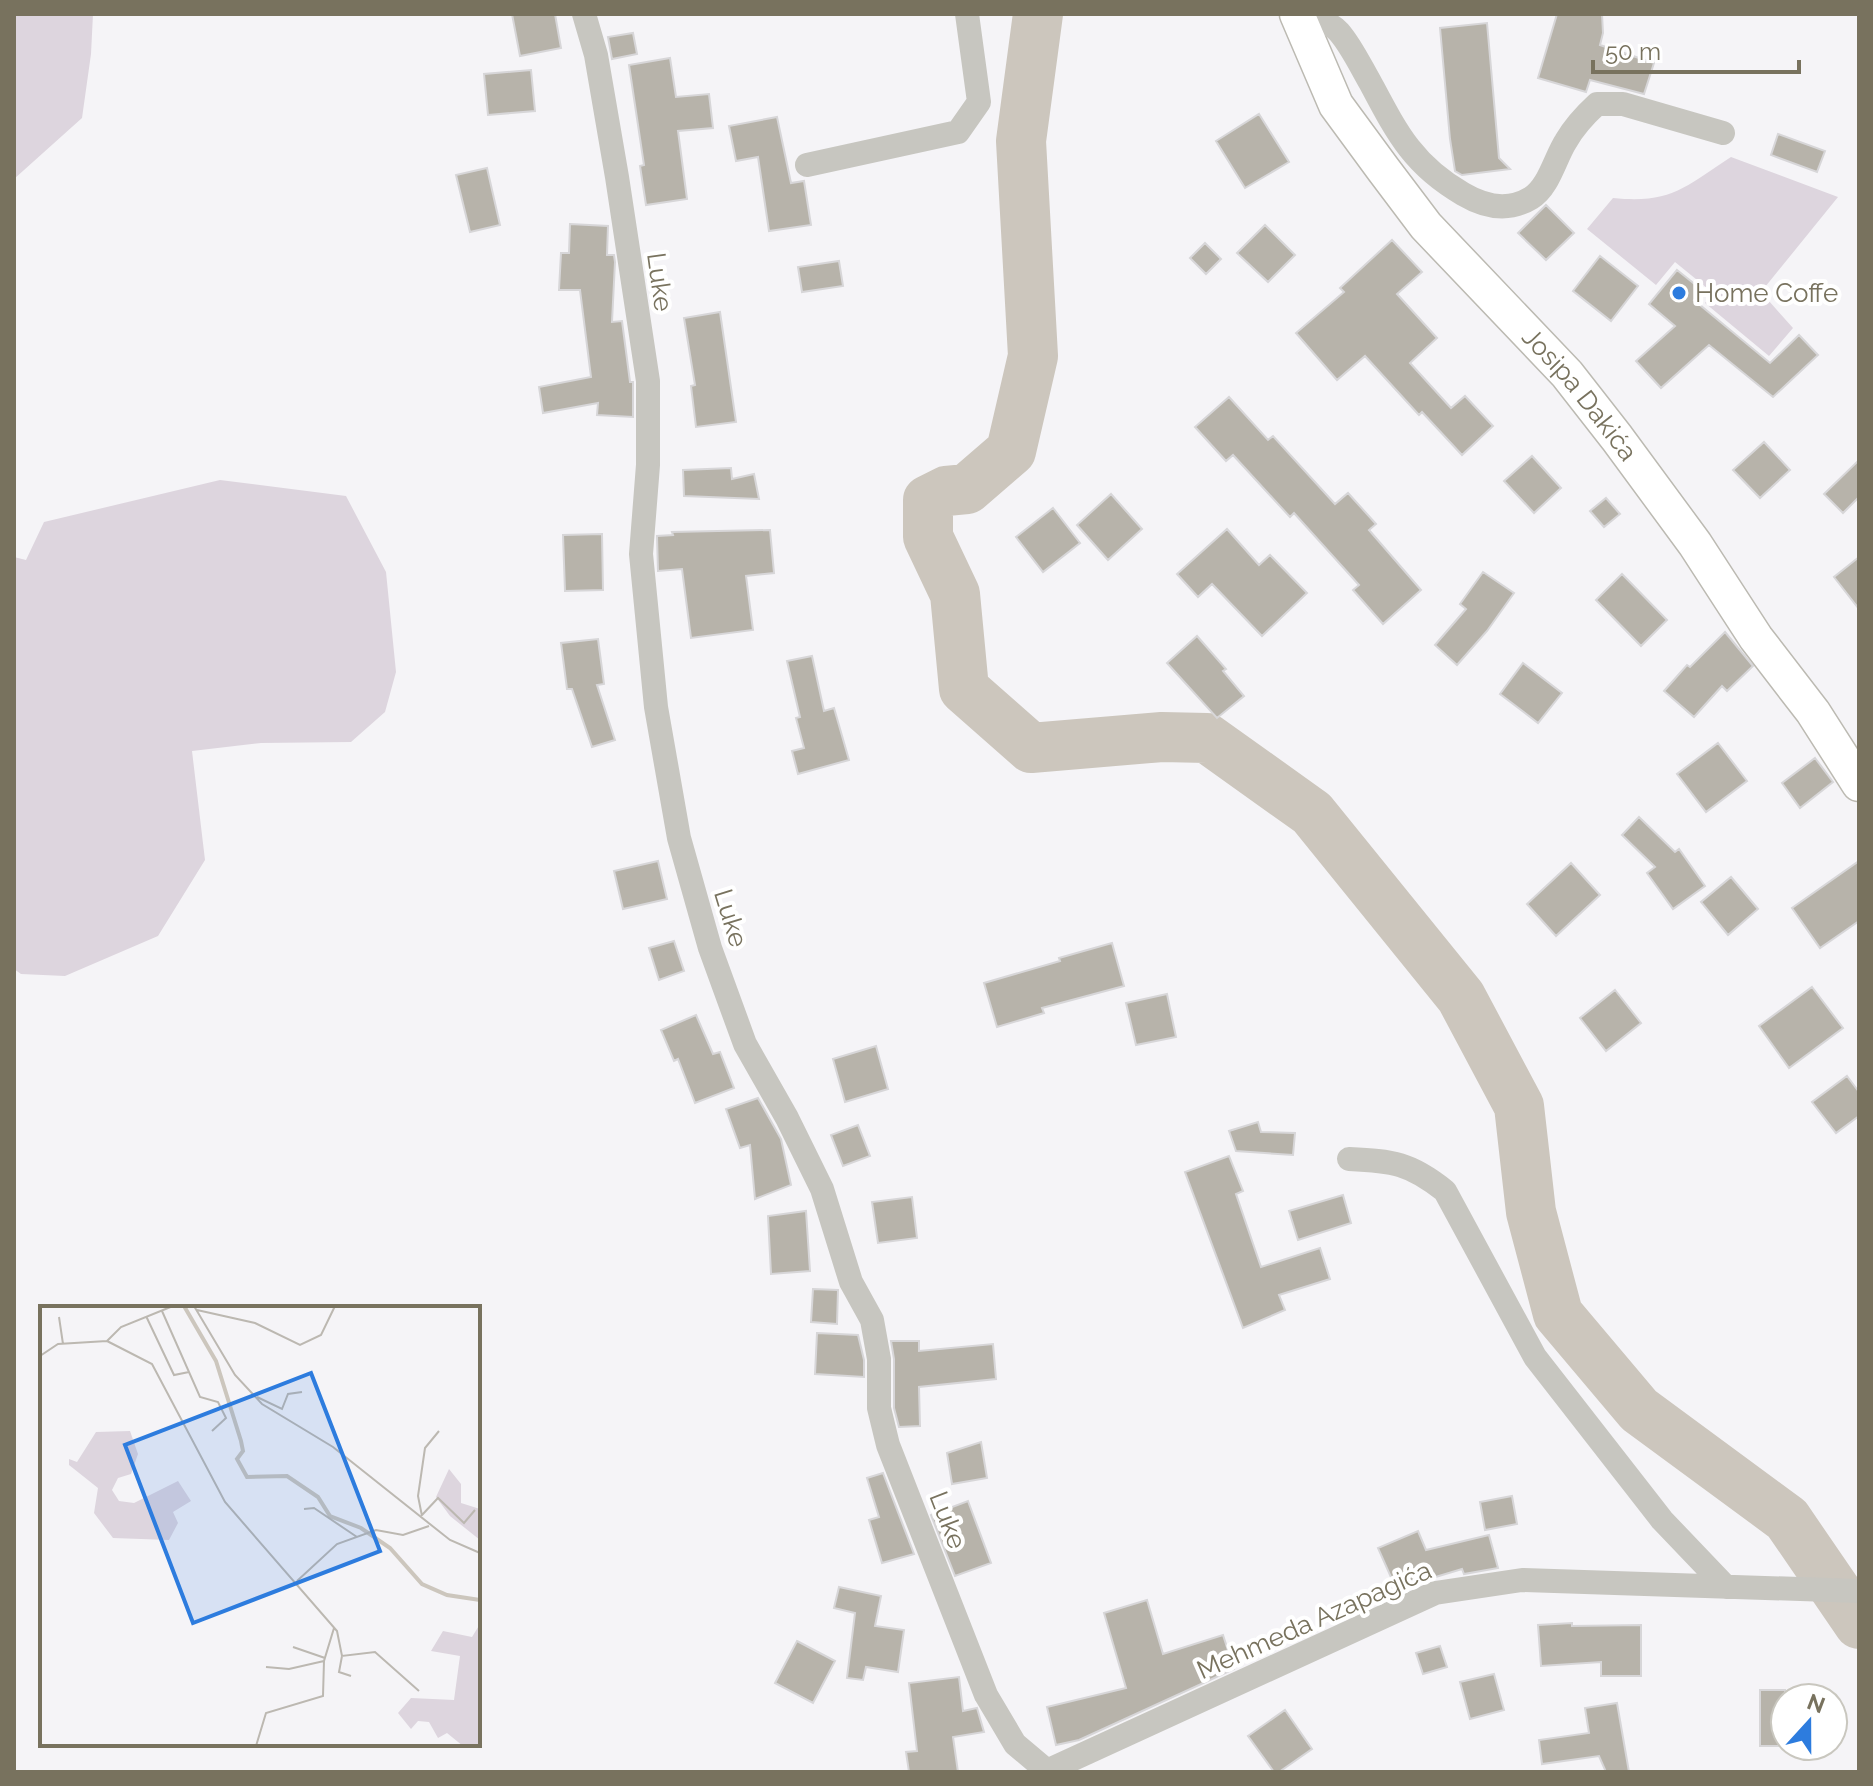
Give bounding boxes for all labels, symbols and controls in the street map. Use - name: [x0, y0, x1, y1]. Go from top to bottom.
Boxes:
- scale bar: [1593, 24, 1799, 74]
- text: 50 m: [1605, 37, 1661, 66]
- street label: Luke: [641, 251, 679, 313]
- place label: Home Coffe: [1695, 278, 1838, 308]
- marker: Home Coffe: [1670, 284, 1688, 302]
- street label: Josipa Dakića: [1516, 322, 1643, 466]
- street label: Luke: [708, 885, 754, 951]
- inset map: [40, 1306, 480, 1746]
- street label: Luke: [923, 1487, 973, 1553]
- street label: Mehmeda Azapagića: [1192, 1555, 1436, 1685]
- north arrow: [1769, 1682, 1849, 1762]
- text: N: [1804, 1688, 1829, 1718]

